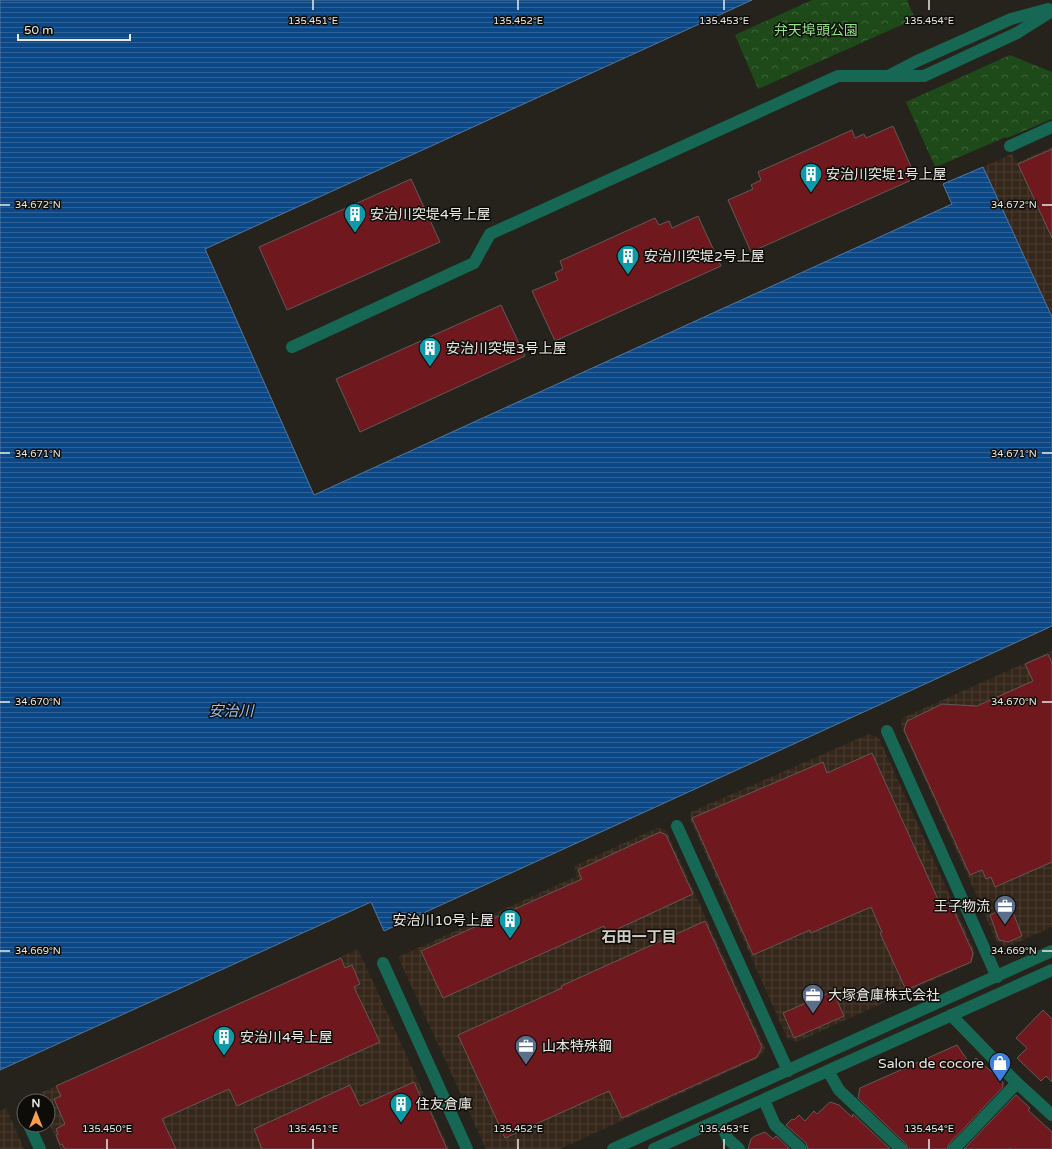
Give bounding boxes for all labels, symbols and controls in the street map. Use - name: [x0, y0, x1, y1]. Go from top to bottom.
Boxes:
- text: 135.451°E: [288, 15, 338, 27]
- text: 135.452°E: [493, 15, 543, 27]
- text: 135.453°E: [699, 15, 749, 27]
- text: 135.454°E: [904, 15, 954, 27]
- scale bar: [18, 16, 130, 42]
- park label: 弁天埠頭公園: [774, 22, 858, 39]
- text: 50 m: [24, 23, 53, 37]
- building icon: 安治川突堤1号上屋: [798, 161, 824, 194]
- place label: 安治川突堤1号上屋: [826, 166, 947, 183]
- text: 34.672°N: [15, 199, 61, 211]
- text: 34.672°N: [991, 199, 1037, 211]
- building icon: 安治川突堤4号上屋: [342, 201, 368, 234]
- place label: 安治川突堤4号上屋: [370, 206, 491, 223]
- building icon: 安治川突堤2号上屋: [615, 243, 641, 276]
- place label: 安治川突堤2号上屋: [644, 248, 765, 265]
- building icon: 安治川突堤3号上屋: [417, 335, 443, 368]
- place label: 安治川突堤3号上屋: [446, 340, 567, 357]
- text: 34.671°N: [15, 448, 61, 460]
- text: 34.671°N: [991, 448, 1037, 460]
- text: 34.670°N: [15, 696, 61, 708]
- text: 34.670°N: [991, 696, 1037, 708]
- water label: 安治川: [208, 702, 255, 720]
- office icon: 王子物流: [992, 893, 1018, 926]
- place label: 王子物流: [934, 898, 990, 915]
- building icon: 安治川10号上屋: [497, 907, 523, 940]
- place label: 安治川10号上屋: [392, 912, 494, 929]
- district label: 石田一丁目: [601, 928, 677, 946]
- text: 34.669°N: [15, 945, 61, 957]
- text: 34.669°N: [991, 945, 1037, 957]
- office icon: 大塚倉庫株式会社: [800, 982, 826, 1015]
- place label: 大塚倉庫株式会社: [828, 987, 940, 1004]
- building icon: 安治川4号上屋: [211, 1024, 237, 1057]
- place label: 安治川4号上屋: [240, 1029, 333, 1046]
- office icon: 山本特殊鋼: [513, 1033, 539, 1066]
- place label: 山本特殊鋼: [542, 1038, 612, 1055]
- shop icon: Salon de cocore: [987, 1050, 1013, 1083]
- place label: Salon de cocore: [878, 1055, 984, 1072]
- building icon: 住友倉庫: [388, 1091, 414, 1124]
- north arrow: [16, 1093, 56, 1133]
- place label: 住友倉庫: [416, 1096, 472, 1113]
- text: N: [32, 1097, 40, 1110]
- text: 135.450°E: [82, 1123, 132, 1135]
- text: 135.451°E: [288, 1123, 338, 1135]
- text: 135.452°E: [493, 1123, 543, 1135]
- text: 135.453°E: [699, 1123, 749, 1135]
- text: 135.454°E: [904, 1123, 954, 1135]

